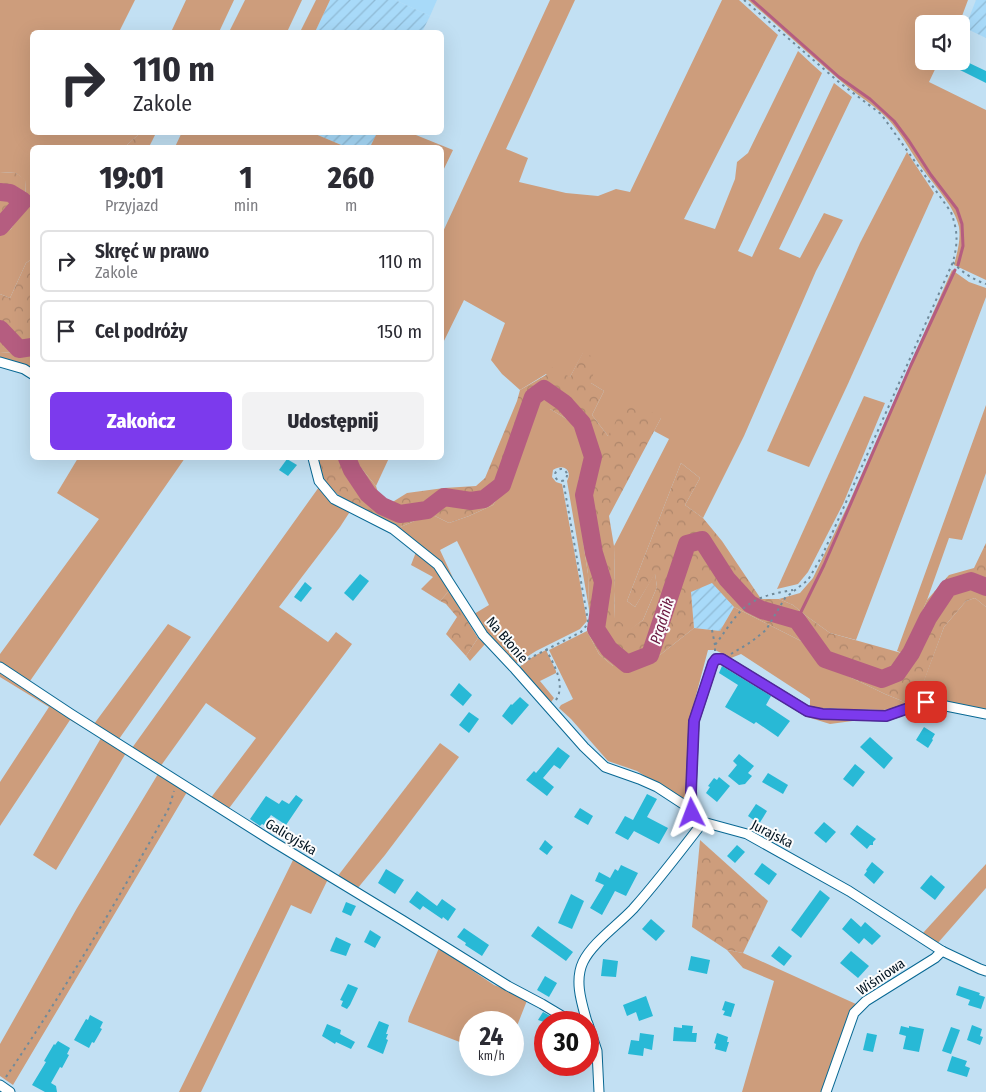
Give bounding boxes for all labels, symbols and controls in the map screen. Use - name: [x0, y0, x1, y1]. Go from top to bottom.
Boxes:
- map controls: [915, 15, 970, 70]
- button: sound: [915, 15, 970, 70]
- text: 110 m: [133, 48, 215, 90]
- icon: right: [50, 50, 115, 115]
- text: Zakole: [133, 90, 192, 117]
- text: 19:01: [99, 160, 164, 196]
- text: 1: [240, 160, 253, 196]
- text: 260: [328, 160, 375, 196]
- text: Przyjazd: [105, 196, 159, 215]
- text: min: [234, 196, 258, 215]
- text: m: [345, 196, 357, 215]
- text: Skręć w prawo: [95, 240, 209, 263]
- icon: right: [52, 247, 80, 275]
- text: 110 m: [378, 250, 422, 273]
- text: Zakole: [95, 263, 138, 282]
- icon: arrive: [52, 317, 80, 345]
- text: Cel podróży: [95, 320, 188, 343]
- text: 150 m: [377, 320, 422, 343]
- button: Zakończ: [50, 392, 232, 450]
- button: Udostępnij: [242, 392, 424, 450]
- water label: Prądnik: [646, 595, 678, 646]
- street label: Na Błonie: [482, 614, 532, 667]
- pin: [905, 681, 947, 723]
- icon: arrive: [912, 688, 940, 716]
- position arrow: [665, 786, 717, 838]
- street label: Galicyjska: [262, 815, 320, 859]
- street label: Jurajska: [748, 816, 796, 852]
- street label: Wiśniowa: [854, 955, 908, 999]
- speed limit sign: 30: [534, 1011, 599, 1076]
- text: 24: [480, 1022, 503, 1052]
- text: km/h: [478, 1049, 505, 1063]

